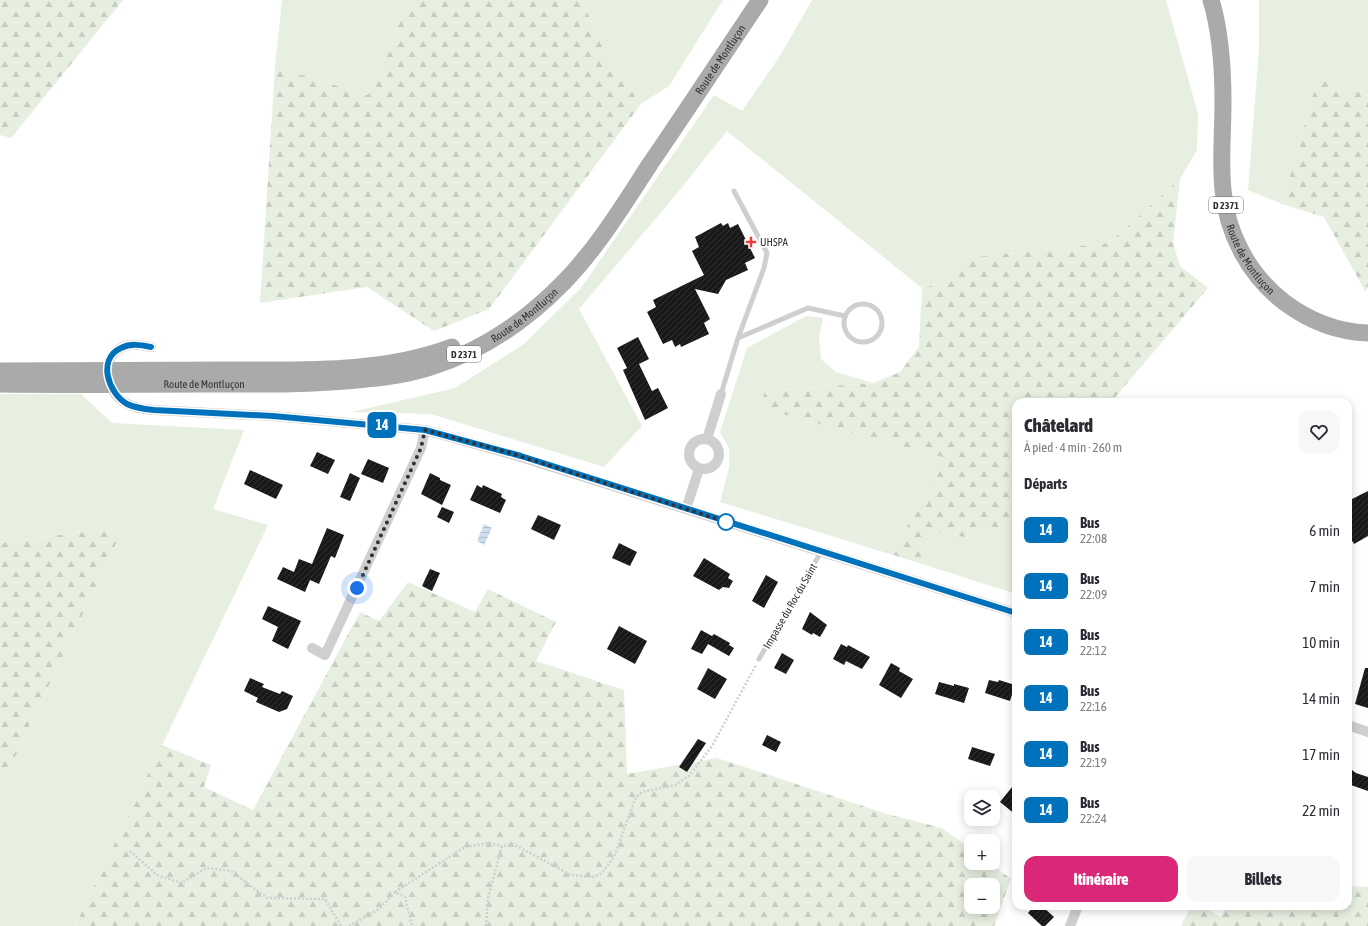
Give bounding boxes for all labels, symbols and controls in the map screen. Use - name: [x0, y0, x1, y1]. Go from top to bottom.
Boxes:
- street label: Route de Montluçon: [693, 22, 748, 97]
- road number: D 2371: [1209, 197, 1243, 213]
- street label: Route de Montluçon: [1224, 223, 1277, 297]
- marker: UHSPA: [745, 236, 757, 248]
- place label: UHSPA: [760, 236, 788, 248]
- street label: Route de Montluçon: [489, 286, 560, 345]
- road number: D 2371: [447, 346, 481, 362]
- street label: Route de Montluçon: [163, 378, 245, 390]
- button: heart: [1298, 411, 1340, 453]
- line badge: 14: [364, 412, 400, 438]
- text: Châtelard: [1024, 414, 1093, 436]
- text: 14: [375, 417, 389, 433]
- text: À pied · 4 min · 260 m: [1024, 440, 1122, 455]
- text: Départs: [1024, 475, 1067, 492]
- unlabelled marker: [717, 513, 735, 531]
- text: Bus: [1080, 514, 1100, 531]
- text: 14: [1039, 522, 1053, 538]
- text: 6 min: [1309, 522, 1340, 539]
- text: 22:08: [1080, 531, 1107, 546]
- street label: Impasse du Roc du Saint: [761, 561, 819, 651]
- text: Bus: [1080, 570, 1100, 587]
- your location: [347, 578, 367, 598]
- text: 14: [1039, 578, 1053, 594]
- text: 7 min: [1309, 578, 1340, 595]
- text: 22:09: [1080, 587, 1107, 602]
- text: Bus: [1080, 626, 1100, 643]
- text: 14: [1039, 634, 1053, 650]
- text: 10 min: [1302, 634, 1340, 651]
- text: 22:12: [1080, 643, 1107, 658]
- text: Bus: [1080, 682, 1100, 699]
- text: 14: [1039, 690, 1053, 706]
- text: 14 min: [1302, 690, 1340, 707]
- text: 22:16: [1080, 699, 1107, 714]
- text: Bus: [1080, 738, 1100, 755]
- text: 14: [1039, 746, 1053, 762]
- text: 17 min: [1302, 746, 1340, 763]
- text: 22:19: [1080, 755, 1107, 770]
- map controls: [964, 790, 1000, 914]
- button: layers: [964, 790, 1000, 826]
- text: Bus: [1080, 794, 1100, 811]
- text: 14: [1039, 802, 1053, 818]
- text: 22 min: [1302, 802, 1340, 819]
- text: 22:24: [1080, 811, 1107, 826]
- button: +: [964, 834, 1000, 870]
- button: Itinéraire: [1024, 856, 1178, 902]
- button: Billets: [1186, 856, 1340, 902]
- button: −: [964, 878, 1000, 914]

